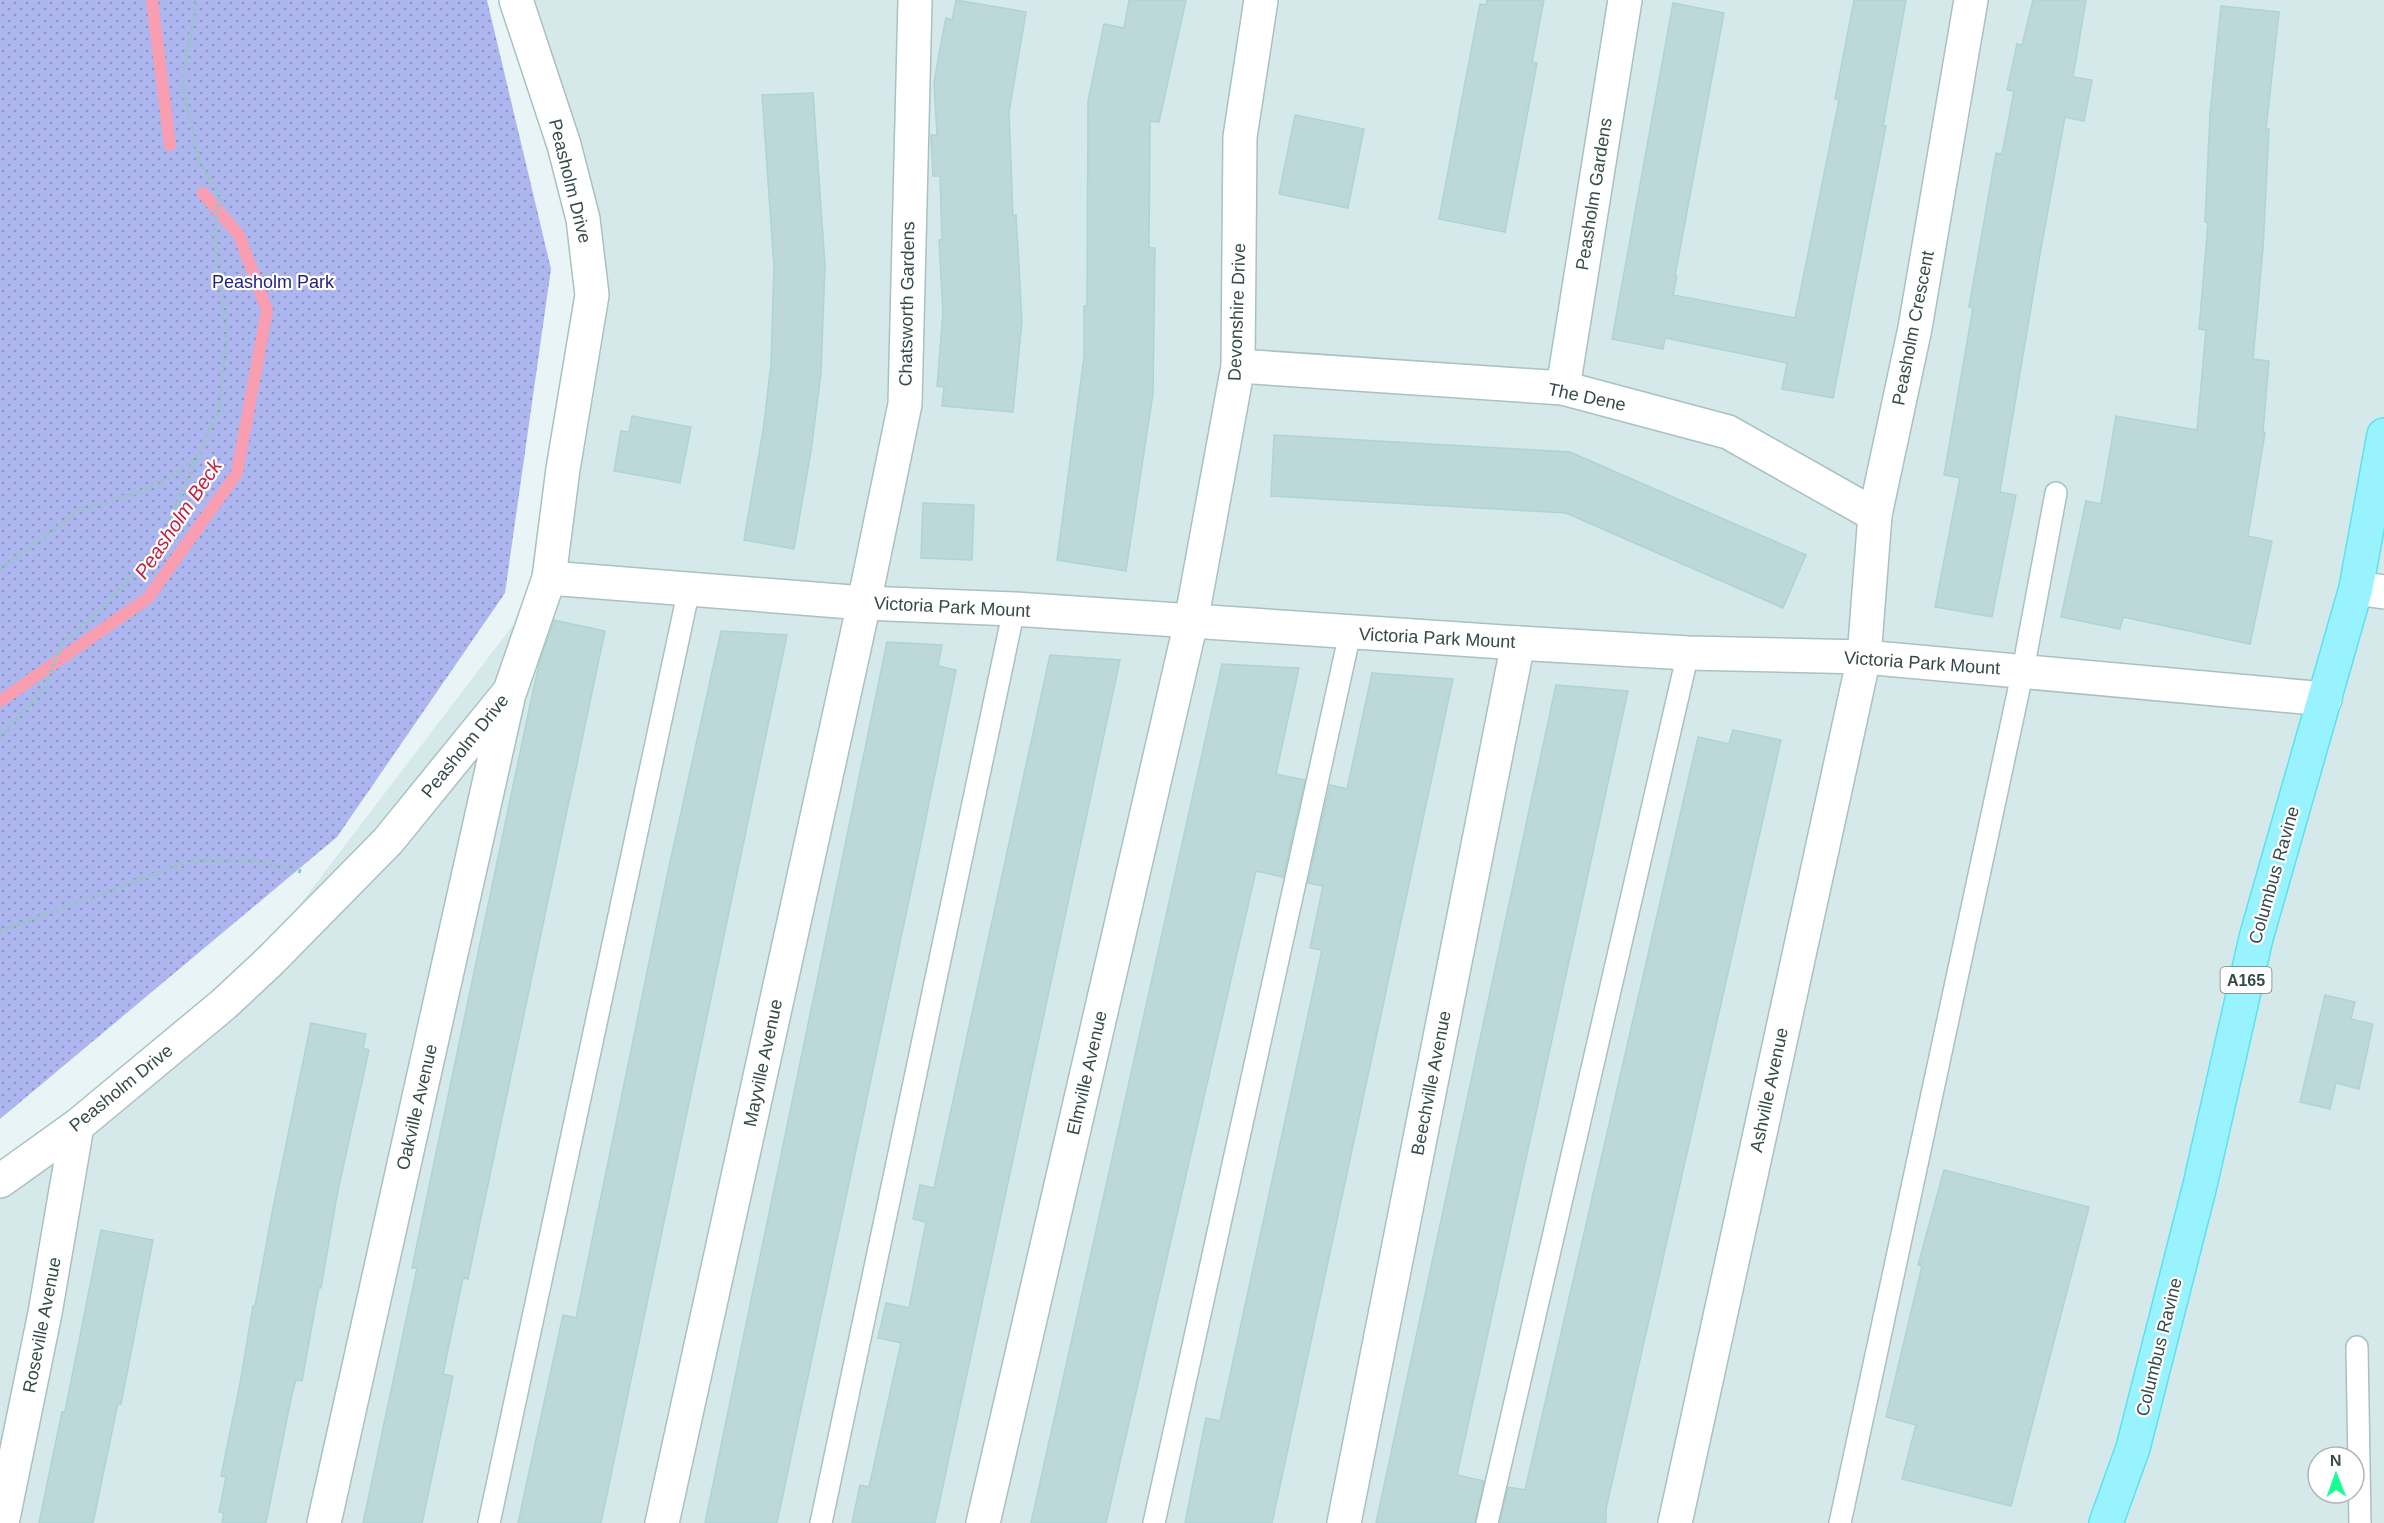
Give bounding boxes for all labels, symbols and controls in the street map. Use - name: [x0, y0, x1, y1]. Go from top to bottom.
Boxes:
- street label: Peasholm Gardens: [1572, 116, 1616, 272]
- street label: Peasholm Drive: [545, 117, 595, 245]
- street label: Chatsworth Gardens: [896, 221, 918, 387]
- street label: Devonshire Drive: [1225, 243, 1249, 381]
- street label: Peasholm Crescent: [1888, 249, 1938, 407]
- park label: Peasholm Park: [212, 272, 335, 292]
- street label: The Dene: [1546, 379, 1628, 415]
- water label: Peasholm Beck: [130, 454, 227, 583]
- street label: Victoria Park Mount: [873, 593, 1031, 621]
- street label: Victoria Park Mount: [1358, 624, 1516, 652]
- street label: Victoria Park Mount: [1843, 648, 2001, 678]
- street label: Peasholm Drive: [417, 690, 513, 802]
- street label: Columbus Ravine: [2245, 804, 2303, 946]
- road number: A165: [2220, 967, 2272, 993]
- street label: Mayville Avenue: [740, 997, 786, 1129]
- street label: Elmville Avenue: [1063, 1009, 1111, 1137]
- street label: Beechville Avenue: [1407, 1009, 1455, 1157]
- street label: Ashville Avenue: [1746, 1026, 1792, 1154]
- street label: Peasholm Drive: [65, 1040, 177, 1136]
- street label: Oakville Avenue: [393, 1042, 441, 1172]
- street label: Roseville Avenue: [19, 1255, 65, 1395]
- street label: Columbus Ravine: [2132, 1276, 2186, 1418]
- north arrow: [2306, 1445, 2366, 1505]
- text: N: [2330, 1452, 2342, 1469]

